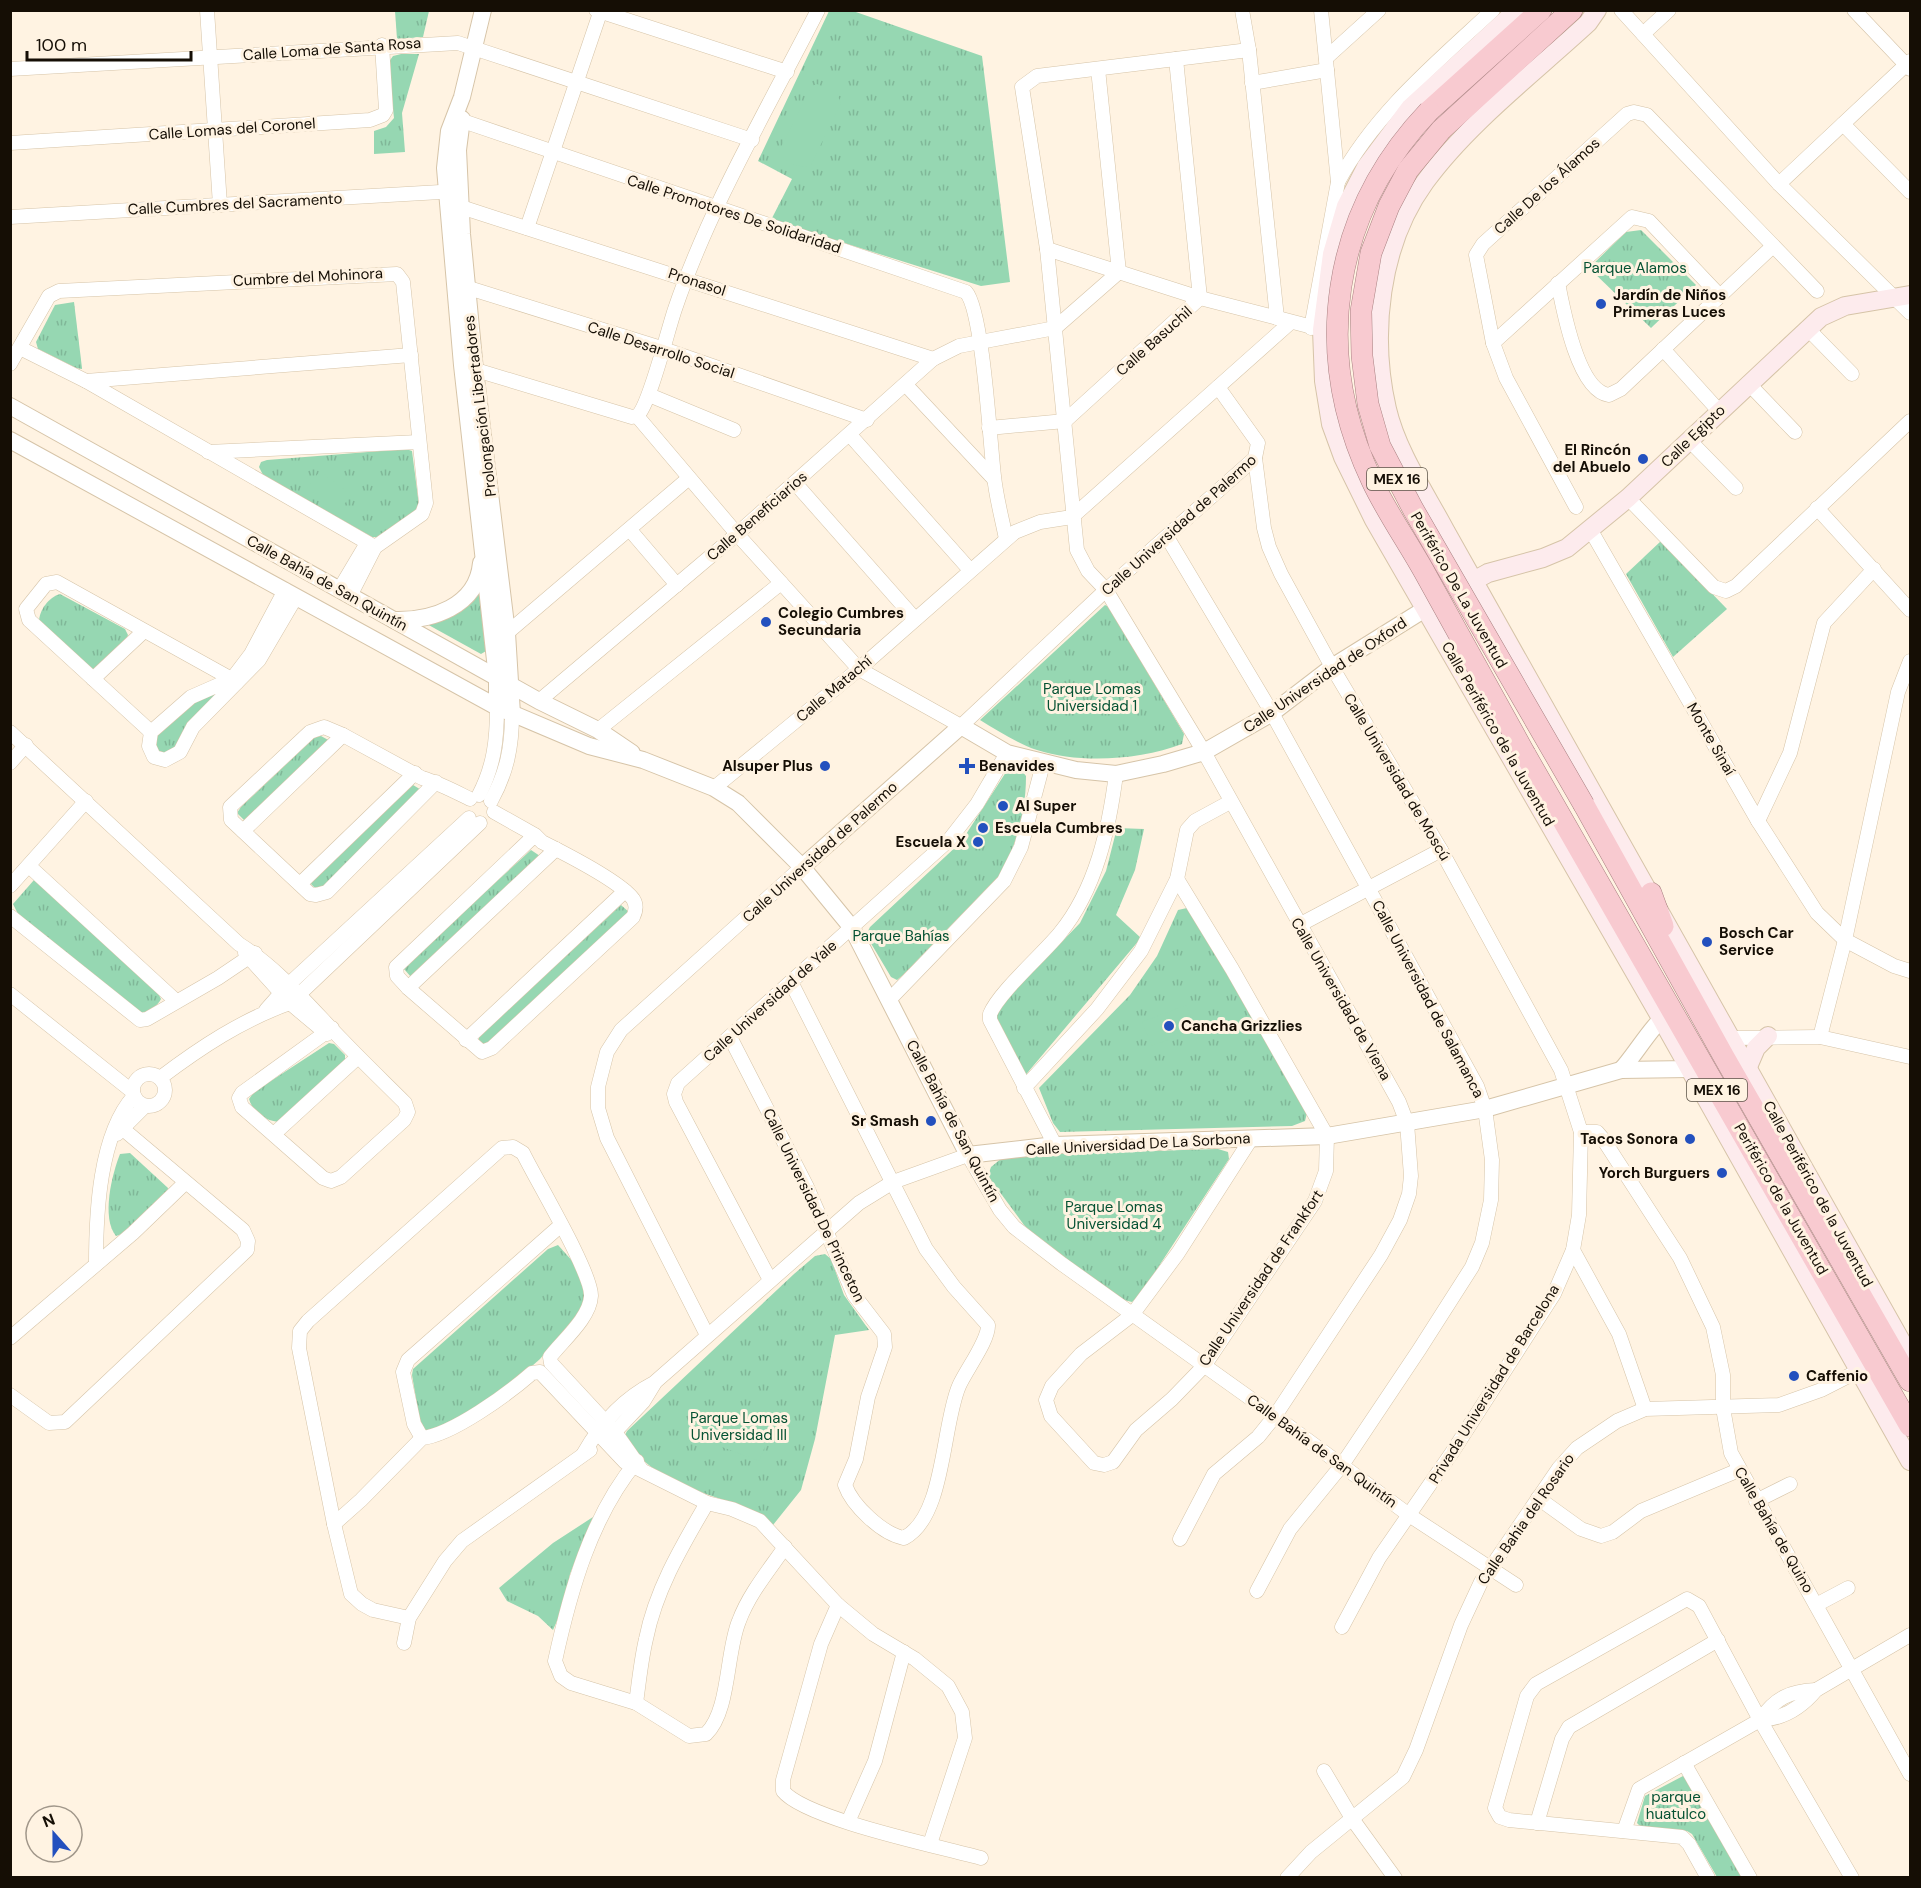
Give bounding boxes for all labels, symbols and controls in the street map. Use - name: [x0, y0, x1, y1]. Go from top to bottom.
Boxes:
- scale bar: [27, 24, 190, 62]
- text: 100 m: [36, 33, 87, 57]
- street label: Calle Loma de Santa Rosa: [242, 33, 422, 65]
- street label: Calle Lomas del Coronel: [148, 113, 316, 145]
- street label: Calle De los Álamos: [1490, 133, 1604, 239]
- street label: Calle Promotores De Solidaridad: [624, 170, 844, 258]
- street label: Calle Cumbres del Sacramento: [127, 188, 343, 220]
- park label: Parque Alamos: [1583, 258, 1687, 278]
- street label: Cumbre del Mohinora: [233, 263, 383, 291]
- street label: Pronasol: [666, 263, 728, 301]
- place label: Jardín de Niños Primeras Luces: [1613, 285, 1726, 322]
- marker: Jardín de Niños Primeras Luces: [1594, 297, 1608, 311]
- street label: Calle Basuchil: [1112, 302, 1196, 380]
- street label: Prolongación Libertadores: [459, 314, 501, 498]
- street label: Calle Desarrollo Social: [585, 317, 737, 383]
- street label: Calle Egipto: [1656, 400, 1730, 472]
- place label: El Rincón del Abuelo: [1553, 440, 1631, 477]
- street label: Calle Universidad de Palermo: [1097, 450, 1261, 600]
- marker: El Rincón del Abuelo: [1636, 452, 1650, 466]
- street label: Calle Beneficiarios: [702, 467, 812, 565]
- road number: MEX 16: [1367, 468, 1427, 490]
- street label: Periférico De La Juventud: [1406, 508, 1512, 672]
- street label: Calle Bahía de San Quintín: [243, 530, 411, 636]
- place label: Colegio Cumbres Secundaria: [778, 603, 904, 640]
- street label: Calle Universidad de Oxford: [1239, 613, 1411, 737]
- marker: Colegio Cumbres Secundaria: [759, 615, 773, 629]
- street label: Calle Periférico de la Juventud: [1437, 638, 1559, 830]
- street label: Calle Matachí: [792, 651, 877, 727]
- park label: Parque Lomas Universidad 1: [1043, 679, 1141, 716]
- street label: Calle Universidad de Moscú: [1339, 690, 1455, 864]
- street label: Monte Sinaí: [1682, 699, 1740, 780]
- place label: Alsuper Plus: [722, 756, 813, 776]
- place label: Benavides: [979, 756, 1055, 776]
- marker: Alsuper Plus: [818, 759, 832, 773]
- marker: Benavides: [960, 759, 974, 773]
- street label: Calle Universidad de Palermo: [738, 777, 902, 927]
- place label: Al Super: [1015, 796, 1076, 816]
- marker: Al Super: [996, 799, 1010, 813]
- place label: Escuela Cumbres: [995, 818, 1123, 838]
- marker: Escuela Cumbres: [976, 821, 990, 835]
- place label: Escuela X: [896, 832, 966, 852]
- marker: Escuela X: [971, 835, 985, 849]
- street label: Calle Universidad de Salamanca: [1367, 897, 1489, 1101]
- street label: Calle Universidad de Viena: [1286, 914, 1396, 1084]
- place label: Bosch Car Service: [1719, 923, 1794, 960]
- park label: Parque Bahías: [852, 926, 950, 946]
- marker: Bosch Car Service: [1700, 935, 1714, 949]
- street label: Calle Universidad de Yale: [699, 936, 841, 1066]
- place label: Cancha Grizzlies: [1181, 1016, 1303, 1036]
- marker: Cancha Grizzlies: [1162, 1019, 1176, 1033]
- street label: Calle Bahía de San Quintín: [902, 1036, 1004, 1206]
- road number: MEX 16: [1687, 1079, 1747, 1101]
- street label: Calle Periférico de la Juventud: [1759, 1098, 1877, 1290]
- street label: Calle Universidad De Princeton: [758, 1105, 870, 1305]
- place label: Sr Smash: [851, 1111, 919, 1131]
- marker: Sr Smash: [924, 1114, 938, 1128]
- street label: Periférico de la Juventud: [1730, 1120, 1832, 1278]
- street label: Calle Universidad De La Sorbona: [1025, 1128, 1251, 1160]
- place label: Tacos Sonora: [1580, 1129, 1678, 1149]
- marker: Tacos Sonora: [1683, 1132, 1697, 1146]
- place label: Yorch Burguers: [1599, 1163, 1710, 1183]
- marker: Yorch Burguers: [1715, 1166, 1729, 1180]
- street label: Calle Universidad de Frankfort: [1194, 1186, 1328, 1370]
- park label: Parque Lomas Universidad 4: [1065, 1197, 1163, 1234]
- street label: Privada Universidad de Barcelona: [1424, 1281, 1564, 1487]
- place label: Caffenio: [1806, 1366, 1868, 1386]
- marker: Caffenio: [1787, 1369, 1801, 1383]
- street label: Calle Bahía de San Quintín: [1243, 1390, 1401, 1512]
- park label: Parque Lomas Universidad III: [690, 1408, 788, 1445]
- street label: Calle Bahia del Rosario: [1473, 1449, 1579, 1589]
- street label: Calle Bahía de Quino: [1730, 1463, 1818, 1597]
- park label: parque huatulco: [1646, 1787, 1706, 1824]
- north arrow: [24, 1804, 84, 1864]
- text: N: [40, 1809, 58, 1832]

